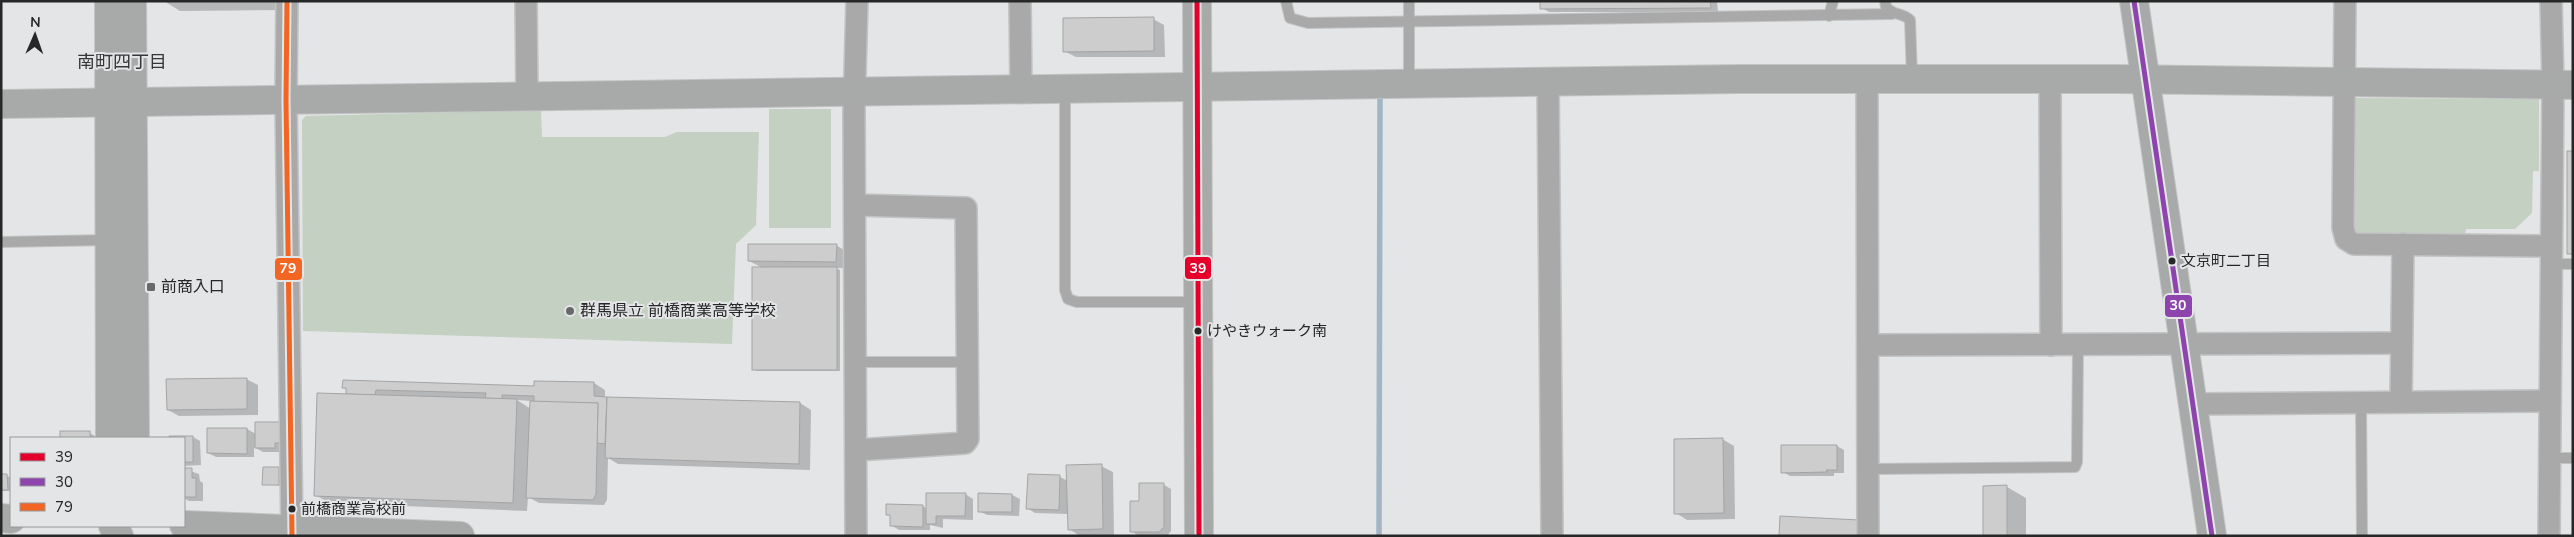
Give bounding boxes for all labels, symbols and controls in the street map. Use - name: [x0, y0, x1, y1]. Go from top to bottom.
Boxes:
- north arrow: [10, 10, 60, 60]
- text: N: [30, 13, 41, 32]
- district label: 南町四丁目: [77, 50, 167, 74]
- place label: 文京町二丁目: [2181, 251, 2271, 271]
- line badge: 39: [1184, 256, 1212, 280]
- marker: 文京町二丁目: [2167, 256, 2177, 266]
- line badge: 79: [274, 257, 303, 281]
- text: 79: [280, 259, 296, 278]
- text: 39: [1190, 259, 1206, 278]
- place label: 前商入口: [161, 276, 225, 298]
- marker: 前商入口: [145, 281, 157, 293]
- line badge: 30: [2164, 294, 2193, 318]
- text: 30: [2170, 296, 2186, 315]
- place label: 群馬県立 前橋商業高等学校: [580, 300, 776, 322]
- marker: 群馬県立 前橋商業高等学校: [564, 305, 576, 317]
- place label: けやきウォーク南: [1207, 321, 1327, 341]
- marker: けやきウォーク南: [1193, 326, 1203, 336]
- legend: [10, 437, 185, 527]
- text: 39: [55, 447, 73, 467]
- text: 30: [55, 472, 73, 492]
- text: 79: [55, 497, 73, 517]
- place label: 前橋商業高校前: [301, 499, 406, 519]
- marker: 前橋商業高校前: [287, 504, 297, 514]

